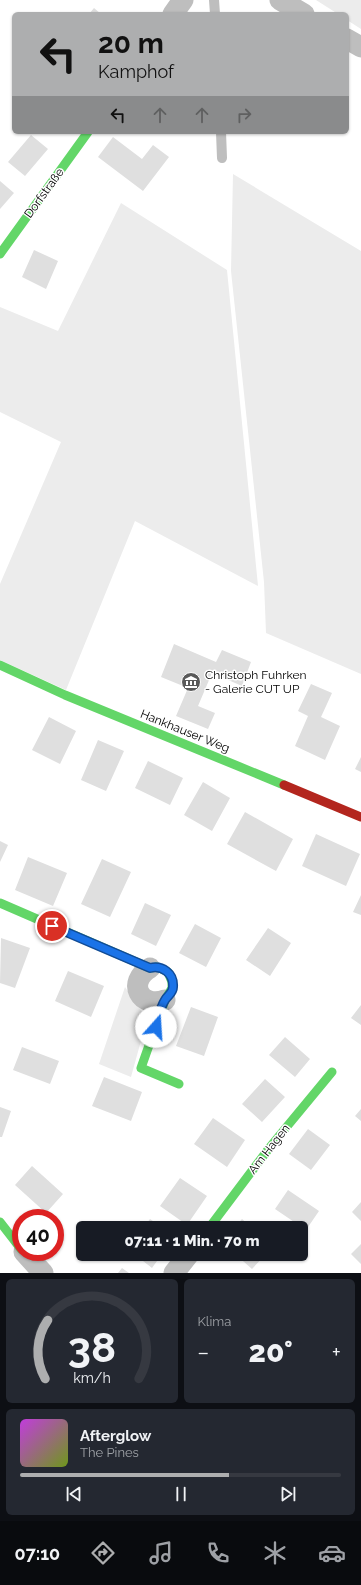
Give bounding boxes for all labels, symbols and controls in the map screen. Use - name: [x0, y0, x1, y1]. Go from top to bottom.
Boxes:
- text: 20 m: [98, 27, 164, 60]
- icon: left: [32, 28, 84, 80]
- text: Kamphof: [98, 61, 174, 82]
- icon: left: [107, 104, 129, 126]
- icon: ahead: [149, 104, 171, 126]
- icon: ahead: [191, 104, 213, 126]
- icon: right: [233, 104, 255, 126]
- street label: Dorfstraße: [21, 165, 67, 221]
- place label: Christoph Fuhrken - Galerie CUT UP: [205, 668, 306, 696]
- museum icon: Christoph Fuhrken - Galerie CUT UP: [180, 671, 202, 693]
- street label: Hankhauser Weg: [138, 707, 232, 755]
- pin: [35, 909, 69, 943]
- icon: arrive: [41, 915, 63, 937]
- position arrow: [135, 1006, 177, 1048]
- street label: Am Hagen: [245, 1121, 293, 1177]
- speed limit sign: 40: [12, 1209, 64, 1261]
- text: 07:11 · 1 Min. · 70 m: [124, 1232, 260, 1250]
- text: Klima: [198, 1314, 231, 1329]
- text: 38: [68, 1323, 116, 1372]
- text: 20°: [249, 1334, 293, 1369]
- text: −: [198, 1339, 209, 1365]
- text: +: [332, 1339, 341, 1365]
- text: km/h: [73, 1370, 111, 1386]
- text: Afterglow: [80, 1427, 151, 1445]
- text: The Pines: [80, 1445, 139, 1460]
- icon: previous: [63, 1483, 85, 1505]
- icon: pause: [170, 1483, 192, 1505]
- icon: next: [277, 1483, 299, 1505]
- icon: directions: [89, 1539, 117, 1567]
- icon: music: [147, 1539, 175, 1567]
- icon: phone: [204, 1539, 232, 1567]
- icon: climate: [261, 1539, 289, 1567]
- icon: car: [318, 1539, 346, 1567]
- text: 07:10: [15, 1543, 60, 1564]

